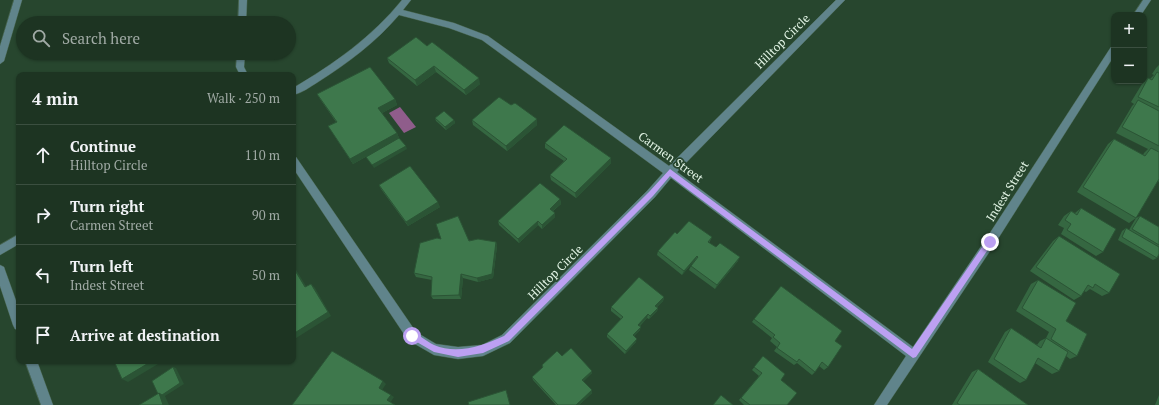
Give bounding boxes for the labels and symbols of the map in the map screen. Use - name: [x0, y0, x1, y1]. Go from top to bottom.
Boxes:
- street label: Hilltop Circle: [751, 10, 813, 72]
- street label: Carmen Street: [636, 128, 707, 186]
- street label: Indest Street: [982, 157, 1032, 224]
- route end: [981, 233, 999, 251]
- street label: Hilltop Circle: [524, 241, 586, 303]
- route start: [403, 327, 421, 345]

